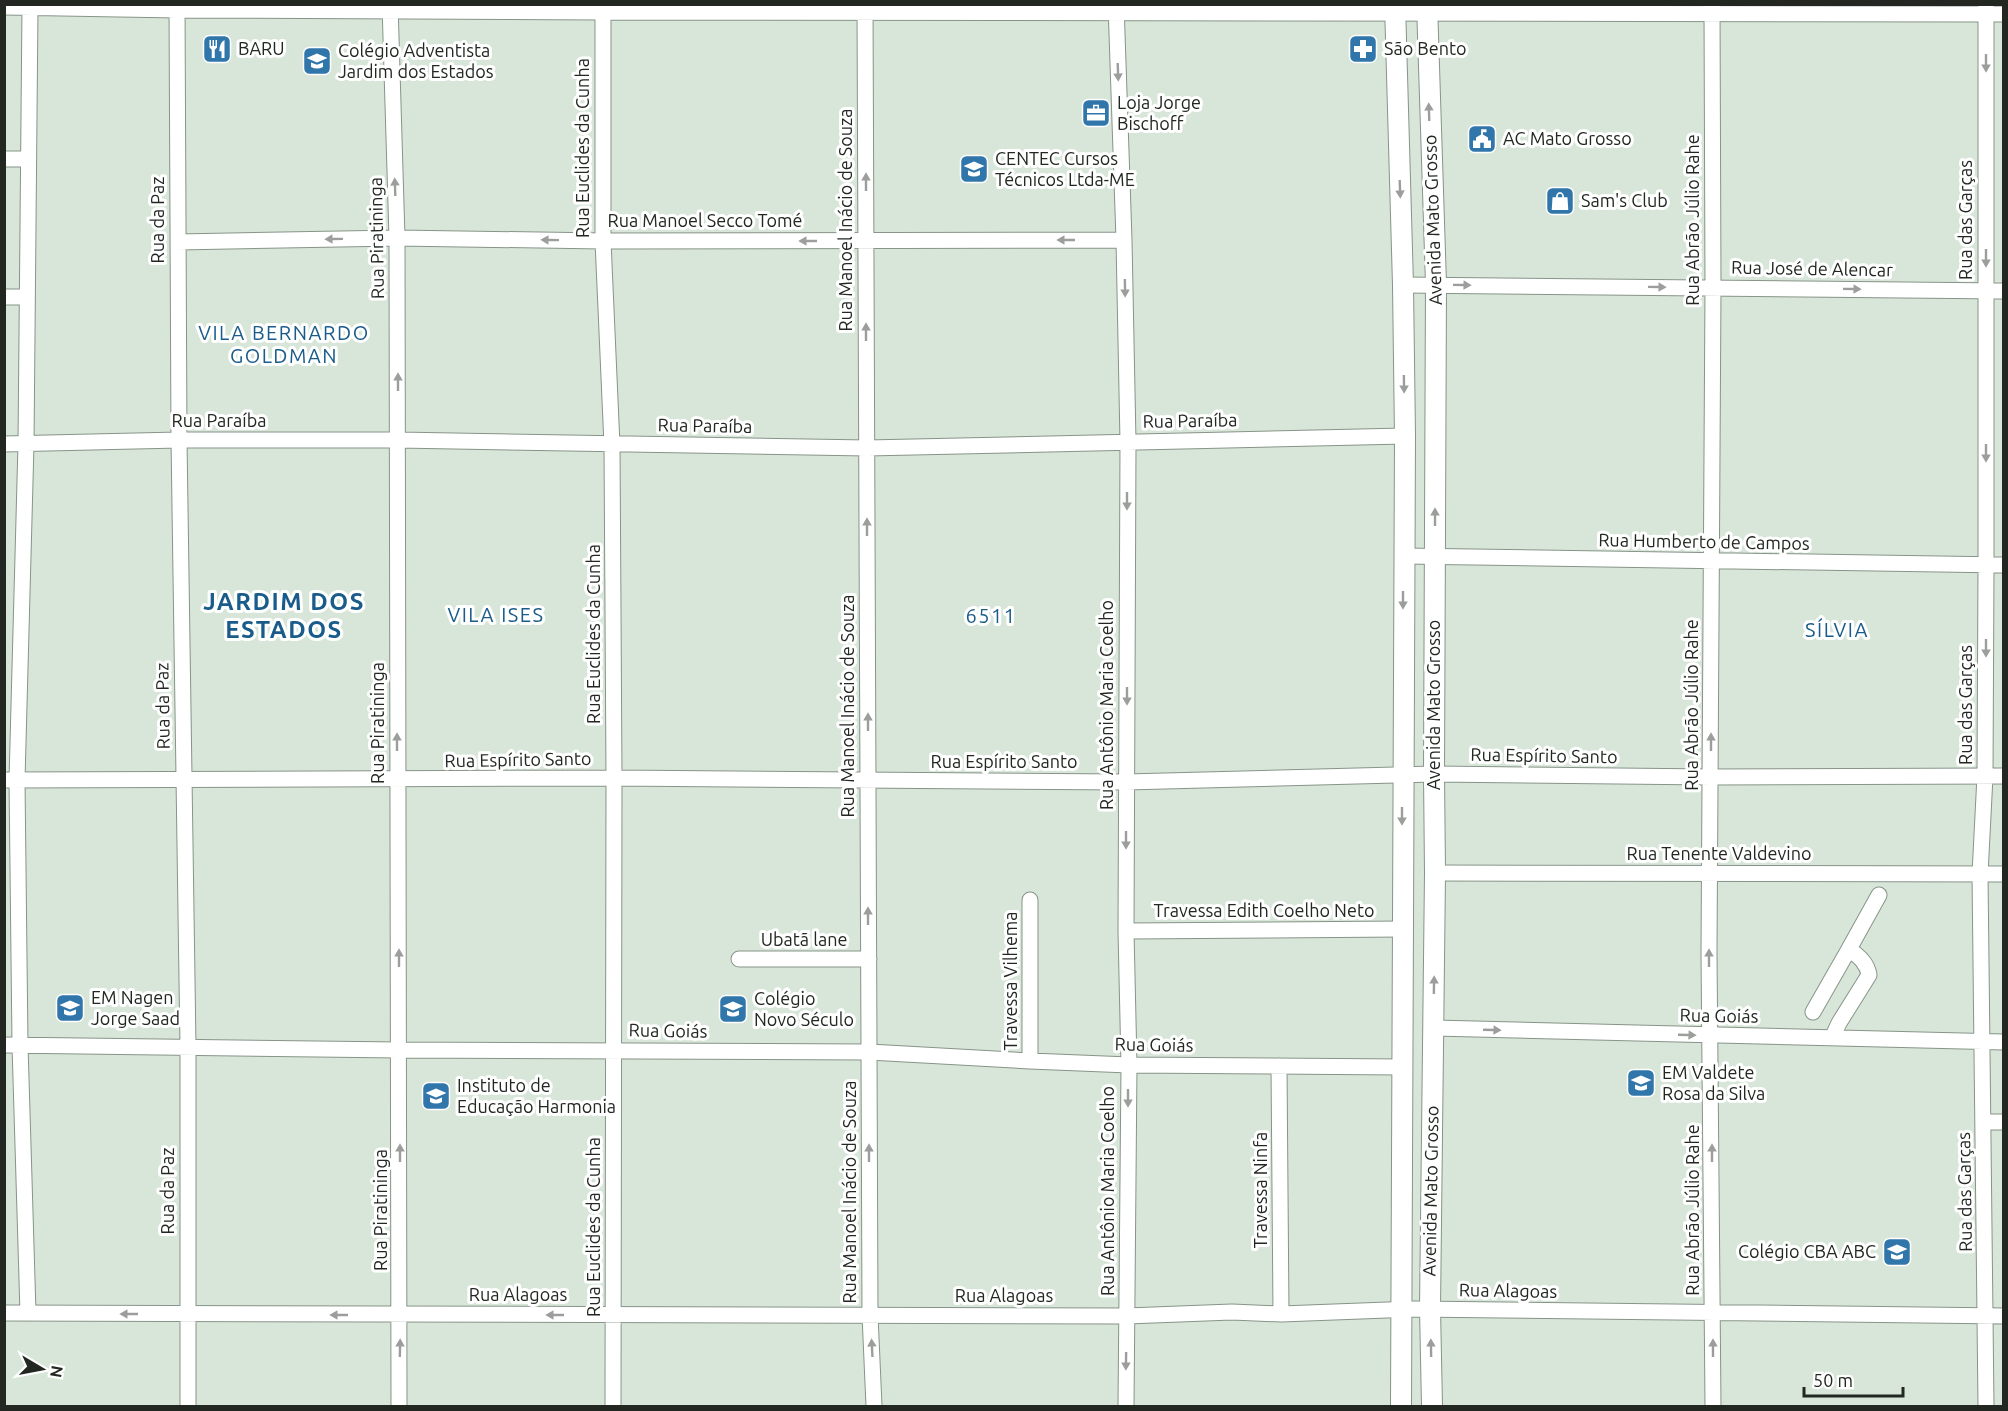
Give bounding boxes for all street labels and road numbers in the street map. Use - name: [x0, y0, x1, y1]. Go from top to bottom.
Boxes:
- street label: Rua Euclides da Cunha: [572, 58, 592, 238]
- street label: Rua Manoel Inácio de Souza: [835, 108, 855, 332]
- street label: Avenida Mato Grosso: [1419, 134, 1445, 306]
- street label: Rua Abrão Júlio Rahe: [1682, 134, 1702, 306]
- street label: Rua das Garças: [1955, 160, 1975, 280]
- street label: Rua da Paz: [147, 177, 167, 263]
- street label: Rua Piratininga: [365, 177, 387, 299]
- street label: Rua Manoel Secco Tomé: [607, 210, 803, 230]
- street label: Rua José de Alencar: [1731, 257, 1893, 279]
- street label: Rua Paraíba: [1142, 409, 1238, 431]
- street label: Rua Paraíba: [172, 410, 266, 430]
- street label: Rua Paraíba: [657, 414, 753, 436]
- street label: Rua Humberto de Campos: [1598, 529, 1810, 553]
- street label: Rua Euclides da Cunha: [583, 544, 603, 724]
- street label: Rua Manoel Inácio de Souza: [837, 594, 857, 818]
- street label: Rua Antônio Maria Coelho: [1096, 600, 1116, 810]
- street label: Rua Abrão Júlio Rahe: [1681, 619, 1701, 791]
- street label: Avenida Mato Grosso: [1423, 620, 1443, 790]
- street label: Rua das Garças: [1955, 645, 1975, 765]
- street label: Rua da Paz: [151, 662, 173, 750]
- street label: Rua Piratininga: [367, 662, 387, 784]
- street label: Rua Espírito Santo: [1470, 744, 1618, 766]
- street label: Rua Espírito Santo: [444, 748, 592, 770]
- street label: Rua Espírito Santo: [930, 751, 1078, 771]
- street label: Rua Tenente Valdevino: [1626, 843, 1812, 863]
- street label: Travessa Edith Coelho Neto: [1154, 900, 1374, 920]
- street label: Travessa Vilhema: [1000, 911, 1020, 1051]
- street label: Ubatã lane: [761, 929, 847, 949]
- street label: Rua Goiás: [1679, 1004, 1759, 1026]
- street label: Rua Goiás: [628, 1019, 708, 1041]
- street label: Rua Goiás: [1114, 1033, 1194, 1055]
- street label: Rua Manoel Inácio de Souza: [839, 1080, 859, 1304]
- street label: Rua Antônio Maria Coelho: [1097, 1086, 1117, 1296]
- street label: Avenida Mato Grosso: [1419, 1105, 1441, 1277]
- street label: Rua Abrão Júlio Rahe: [1682, 1124, 1702, 1296]
- street label: Travessa Ninfa: [1250, 1132, 1270, 1248]
- street label: Rua das Garças: [1953, 1132, 1975, 1252]
- street label: Rua Euclides da Cunha: [583, 1137, 603, 1317]
- street label: Rua da Paz: [157, 1148, 177, 1234]
- street label: Rua Piratininga: [370, 1149, 390, 1271]
- street label: Rua Alagoas: [1459, 1279, 1558, 1301]
- street label: Rua Alagoas: [469, 1284, 567, 1304]
- street label: Rua Alagoas: [955, 1285, 1053, 1305]

